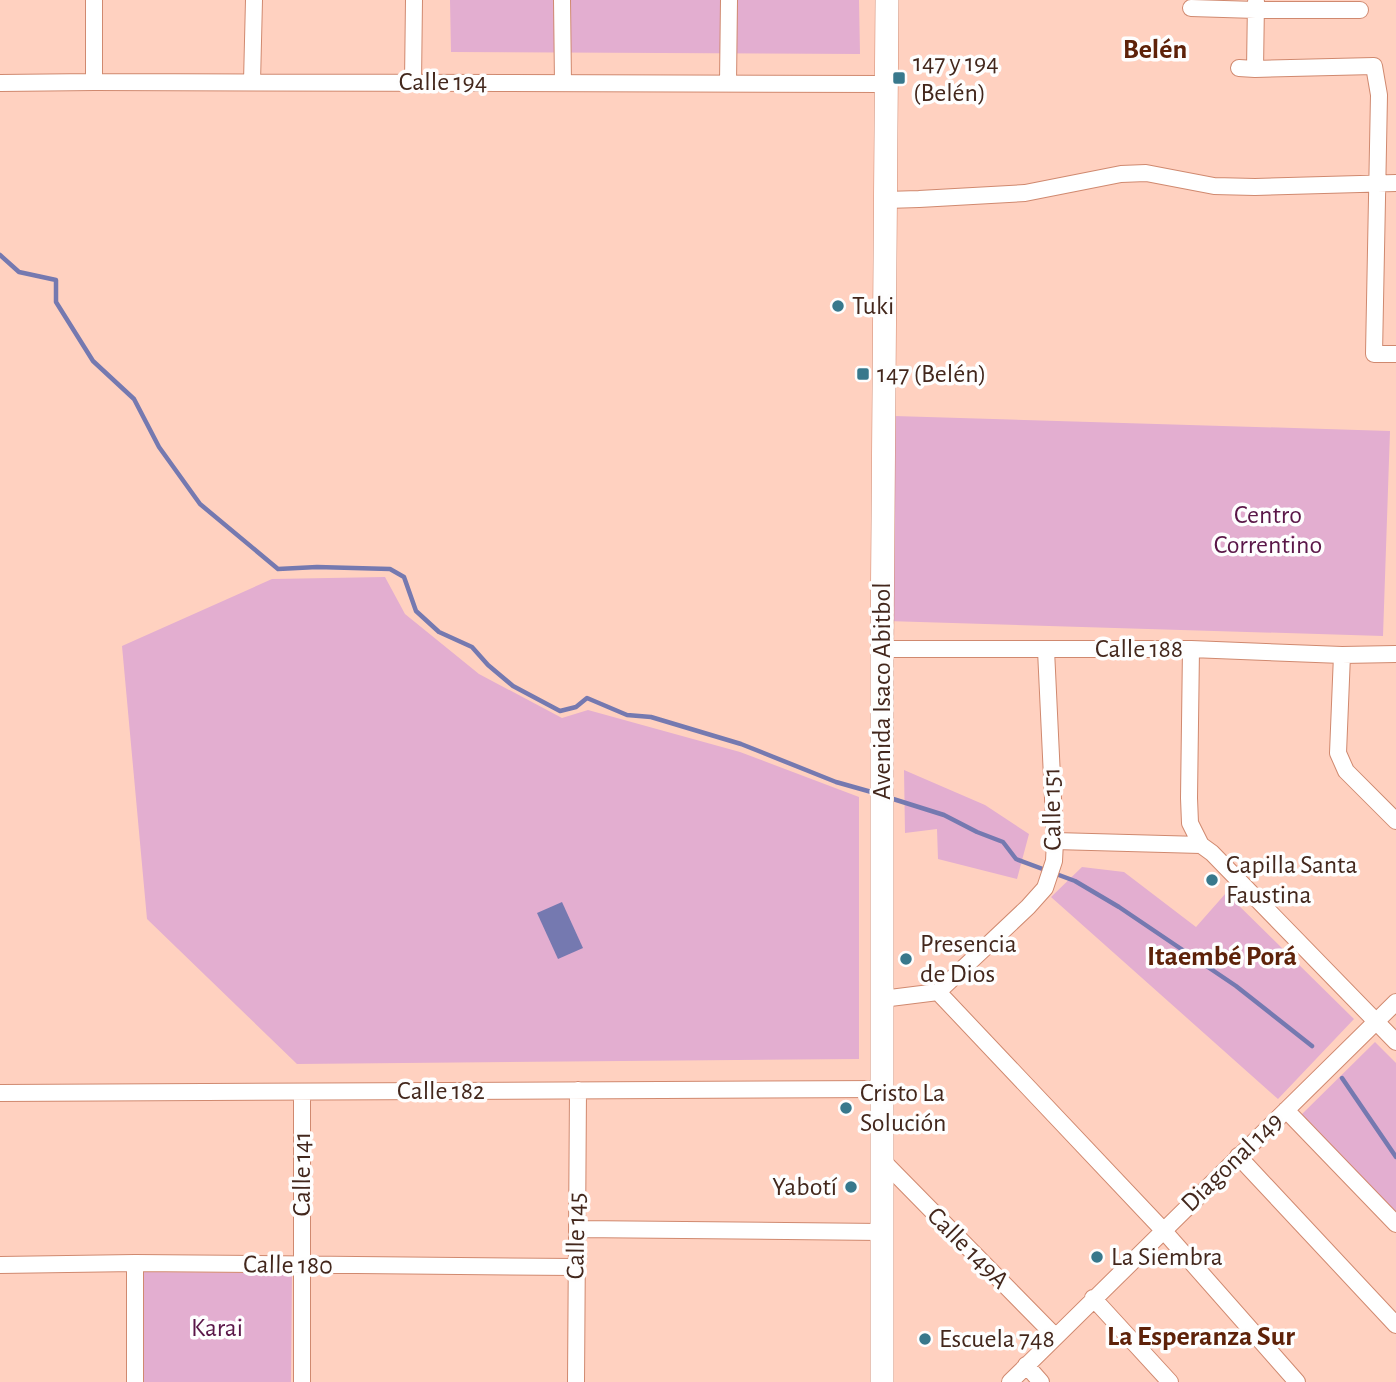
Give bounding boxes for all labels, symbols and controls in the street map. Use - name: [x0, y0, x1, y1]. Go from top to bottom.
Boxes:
- district label: Belén: [1123, 36, 1187, 64]
- place label: 147 y 194 (Belén): [913, 50, 999, 106]
- street label: Calle 194: [399, 69, 487, 95]
- marker: 147 y 194 (Belén): [891, 70, 907, 86]
- place label: Tuki: [852, 293, 894, 319]
- marker: Tuki: [830, 298, 846, 314]
- place label: 147 (Belén): [877, 361, 987, 387]
- marker: 147 (Belén): [855, 366, 871, 382]
- park label: Centro Correntino: [1214, 502, 1322, 558]
- street label: Avenida Isaco Abitbol: [869, 582, 895, 800]
- street label: Calle 188: [1095, 636, 1183, 662]
- street label: Calle 151: [1038, 767, 1066, 851]
- place label: Capilla Santa Faustina: [1226, 852, 1357, 908]
- marker: Capilla Santa Faustina: [1204, 872, 1220, 888]
- place label: Presencia de Dios: [920, 931, 1017, 987]
- district label: Itaembé Porá: [1147, 943, 1297, 971]
- marker: Presencia de Dios: [898, 951, 914, 967]
- street label: Calle 182: [397, 1078, 485, 1104]
- place label: Cristo La Solución: [860, 1080, 946, 1136]
- marker: Cristo La Solución: [838, 1100, 854, 1116]
- street label: Diagonal 149: [1176, 1107, 1288, 1217]
- street label: Calle 141: [289, 1131, 315, 1217]
- place label: Yabotí: [772, 1174, 838, 1200]
- marker: Yabotí: [843, 1179, 859, 1195]
- street label: Calle 145: [562, 1192, 590, 1280]
- street label: Calle 149A: [922, 1202, 1014, 1294]
- place label: La Siembra: [1111, 1244, 1223, 1270]
- marker: La Siembra: [1089, 1249, 1105, 1265]
- street label: Calle 180: [243, 1251, 333, 1279]
- park label: Karai: [191, 1315, 243, 1341]
- district label: La Esperanza Sur: [1107, 1323, 1295, 1351]
- place label: Escuela 748: [939, 1326, 1055, 1352]
- marker: Escuela 748: [917, 1331, 933, 1347]

